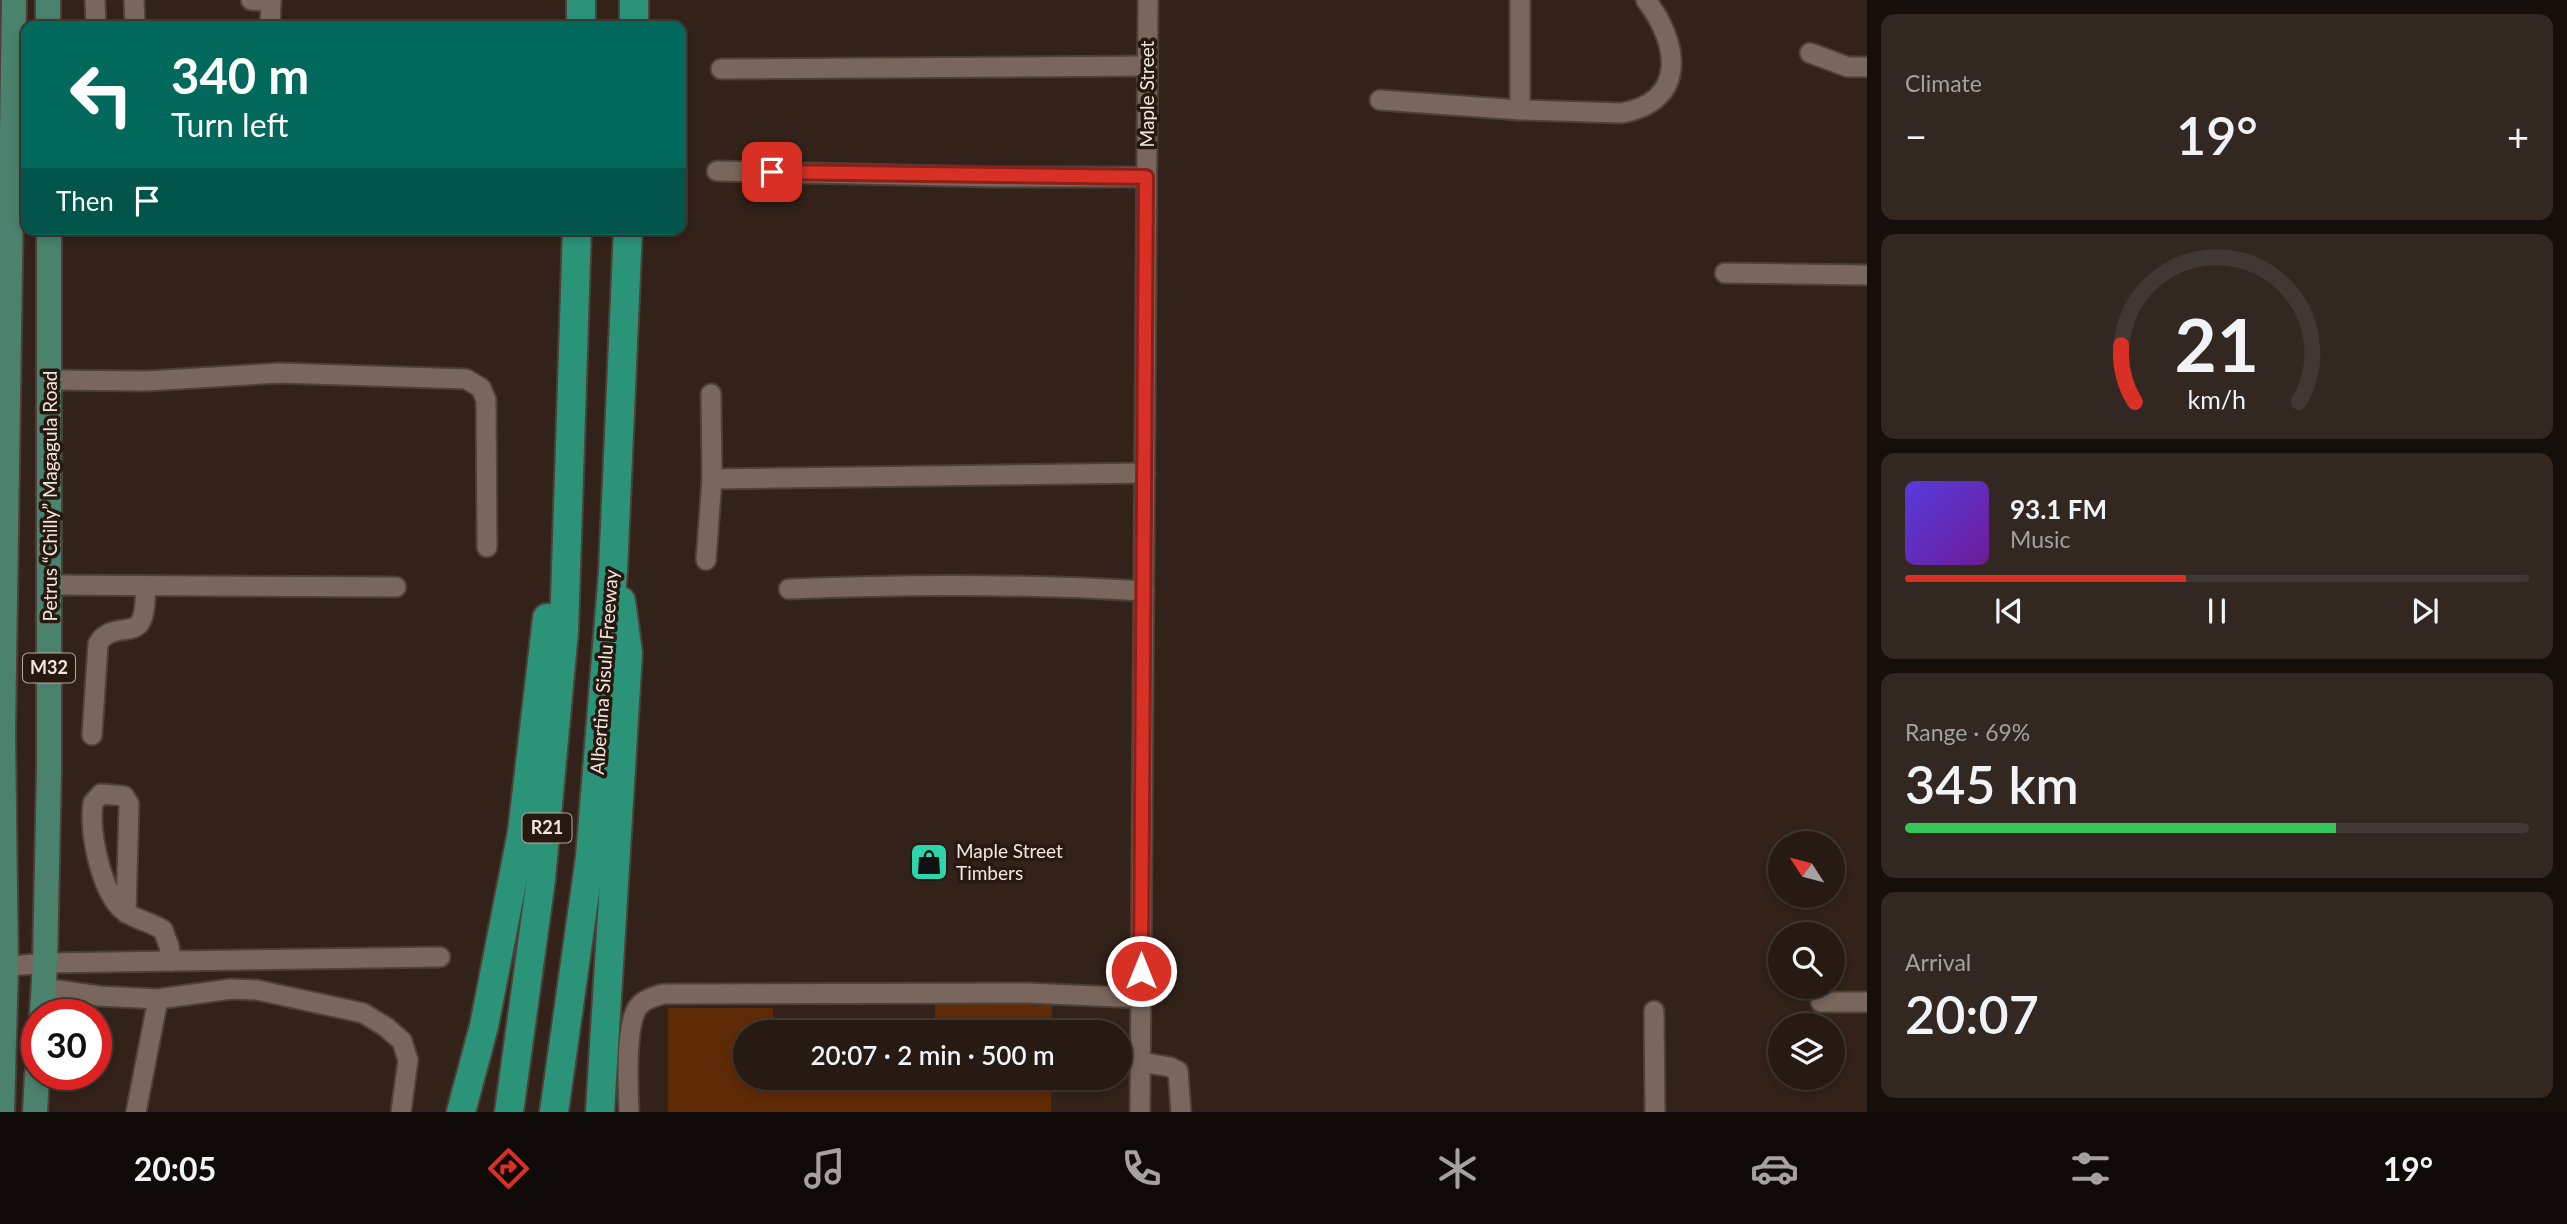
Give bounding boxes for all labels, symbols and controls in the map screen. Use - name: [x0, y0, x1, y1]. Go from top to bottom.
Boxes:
- street label: Maple Street: [1135, 40, 1158, 147]
- text: 340 m: [171, 46, 309, 104]
- icon: left: [56, 49, 147, 140]
- text: Climate: [1905, 69, 1982, 97]
- text: 19°: [2176, 104, 2258, 166]
- text: Turn left: [171, 105, 288, 144]
- text: −: [1905, 113, 1927, 159]
- text: +: [2507, 113, 2529, 159]
- pin: [742, 142, 802, 202]
- icon: arrive: [753, 153, 791, 191]
- icon: arrive: [128, 182, 166, 220]
- text: Then: [56, 185, 114, 217]
- text: 21: [2175, 301, 2259, 389]
- street label: Petrus “Chilly” Magagula Road: [38, 370, 61, 622]
- text: km/h: [2188, 384, 2246, 414]
- text: 93.1 FM: [2010, 493, 2107, 525]
- text: Music: [2010, 525, 2070, 553]
- street label: Albertina Sisulu Freeway: [585, 569, 622, 775]
- icon: previous: [1990, 592, 2028, 630]
- icon: pause: [2198, 592, 2236, 630]
- icon: next: [2406, 592, 2444, 630]
- road number: M32: [23, 654, 75, 682]
- text: Range · 69%: [1905, 718, 2030, 746]
- text: 345 km: [1905, 753, 2079, 815]
- road number: R21: [522, 814, 572, 842]
- north arrow: [1768, 831, 1844, 908]
- map controls: [1768, 831, 1845, 1090]
- place label: Maple Street Timbers: [956, 839, 1063, 884]
- shop icon: Maple Street Timbers: [908, 841, 950, 883]
- button: search: [1768, 922, 1845, 999]
- position arrow: [1104, 934, 1178, 1008]
- text: Arrival: [1905, 948, 1971, 976]
- text: 20:07: [1905, 983, 2039, 1045]
- speed limit sign: 30: [21, 999, 112, 1090]
- button: layers: [1768, 1013, 1845, 1090]
- text: 20:07 · 2 min · 500 m: [810, 1039, 1055, 1071]
- icon: directions: [484, 1144, 533, 1193]
- icon: music: [800, 1144, 849, 1193]
- icon: phone: [1117, 1144, 1166, 1193]
- icon: climate: [1433, 1144, 1482, 1193]
- icon: car: [1750, 1144, 1799, 1193]
- icon: filters: [2066, 1144, 2115, 1193]
- text: 20:05: [134, 1149, 216, 1188]
- text: 19°: [2383, 1149, 2433, 1188]

